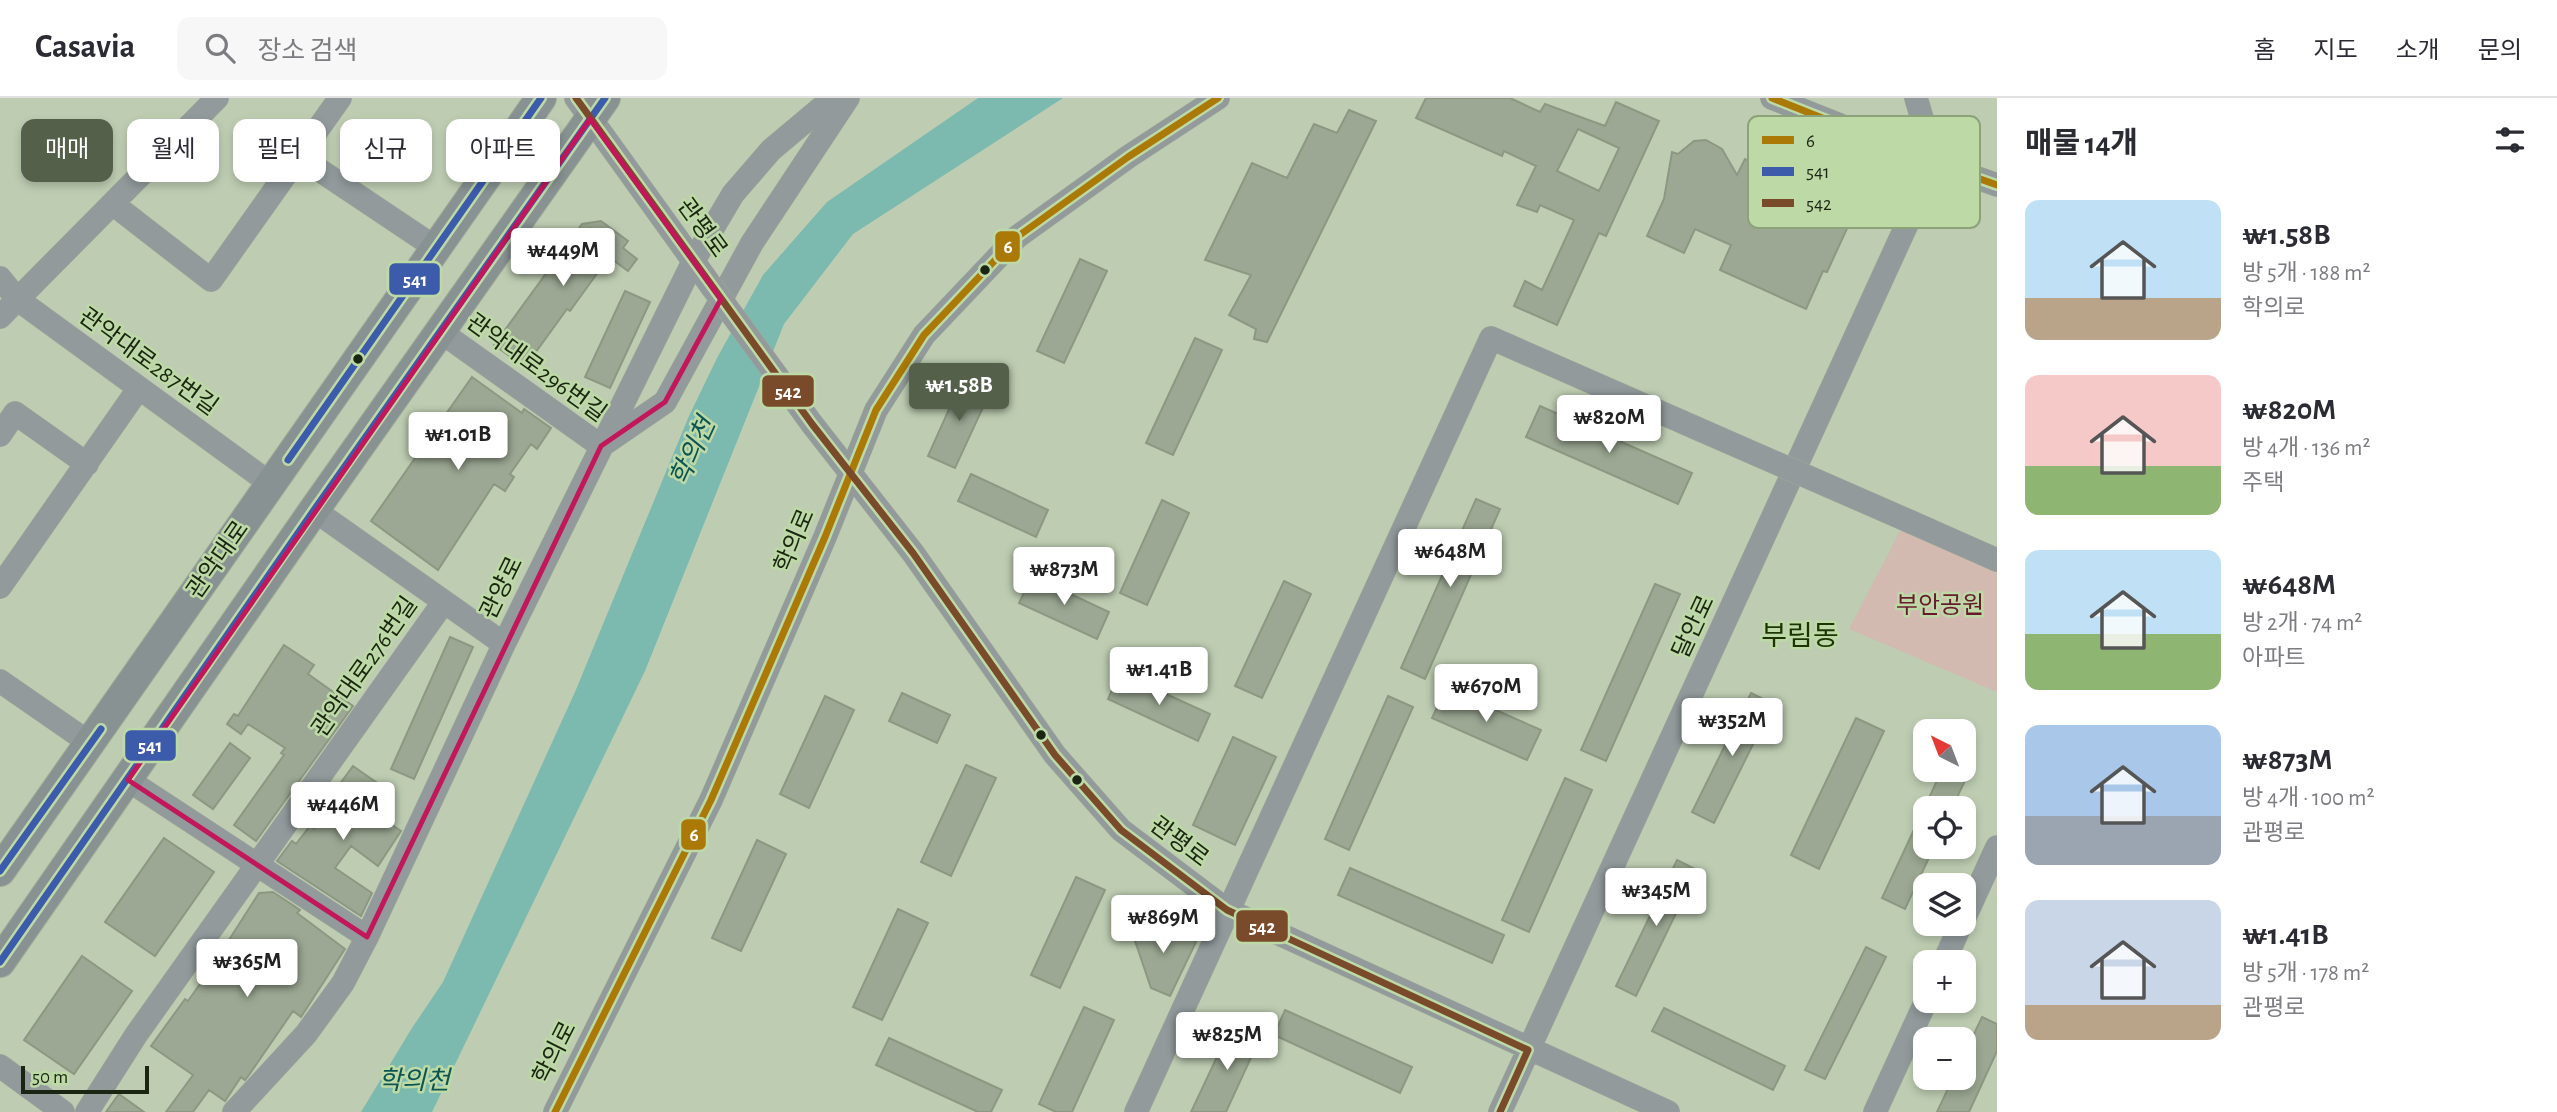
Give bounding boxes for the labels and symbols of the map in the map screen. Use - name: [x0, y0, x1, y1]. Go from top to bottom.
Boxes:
- legend: [1748, 116, 1980, 228]
- text: 6: [1806, 132, 1815, 151]
- text: 541: [1806, 163, 1830, 182]
- street label: 관평로: [673, 194, 732, 262]
- text: 542: [1806, 195, 1832, 214]
- pin: ₩449M: [514, 228, 612, 288]
- line badge: 6: [994, 230, 1021, 263]
- text: 6: [1003, 238, 1013, 257]
- line badge: 541: [388, 262, 441, 296]
- unlabelled marker: [978, 263, 992, 277]
- text: 541: [403, 271, 427, 290]
- street label: 관악대로287번길: [74, 303, 222, 420]
- street label: 관악대로296번길: [462, 309, 611, 426]
- unlabelled marker: [351, 352, 365, 366]
- pin: ₩1.58B: [902, 364, 1016, 423]
- line badge: 542: [761, 374, 815, 408]
- text: 542: [775, 383, 801, 402]
- pin: ₩820M: [1560, 396, 1658, 455]
- water label: 학의천: [665, 411, 721, 490]
- pin: ₩1.01B: [401, 412, 515, 472]
- street label: 학의로: [769, 505, 819, 576]
- street label: 관악대로: [182, 516, 253, 603]
- pin: ₩648M: [1401, 530, 1499, 589]
- pin: ₩873M: [1015, 547, 1113, 607]
- street label: 관양로: [476, 553, 527, 623]
- street label: 달안로: [1668, 591, 1719, 662]
- street label: 관악대로276번길: [307, 592, 422, 741]
- park label: 부안공원: [1896, 593, 1984, 618]
- district label: 부림동: [1761, 621, 1839, 651]
- pin: ₩1.41B: [1102, 648, 1216, 707]
- pin: ₩670M: [1437, 664, 1535, 724]
- pin: ₩352M: [1683, 698, 1781, 758]
- north arrow: [1913, 719, 1976, 782]
- unlabelled marker: [1034, 728, 1048, 742]
- line badge: 541: [124, 729, 177, 762]
- text: 541: [138, 737, 162, 756]
- unlabelled marker: [1070, 773, 1084, 787]
- pin: ₩446M: [294, 782, 392, 842]
- street label: 관평로: [1145, 812, 1213, 872]
- line badge: 6: [680, 818, 707, 851]
- text: 6: [689, 826, 699, 845]
- pin: ₩345M: [1607, 868, 1705, 928]
- pin: ₩869M: [1114, 896, 1212, 955]
- line badge: 542: [1235, 909, 1289, 943]
- text: 542: [1249, 918, 1275, 937]
- pin: ₩365M: [198, 940, 296, 999]
- pin: ₩825M: [1178, 1012, 1276, 1072]
- street label: 학의로: [527, 1017, 581, 1088]
- scale bar: [21, 1063, 149, 1095]
- water label: 학의천: [378, 1067, 453, 1094]

